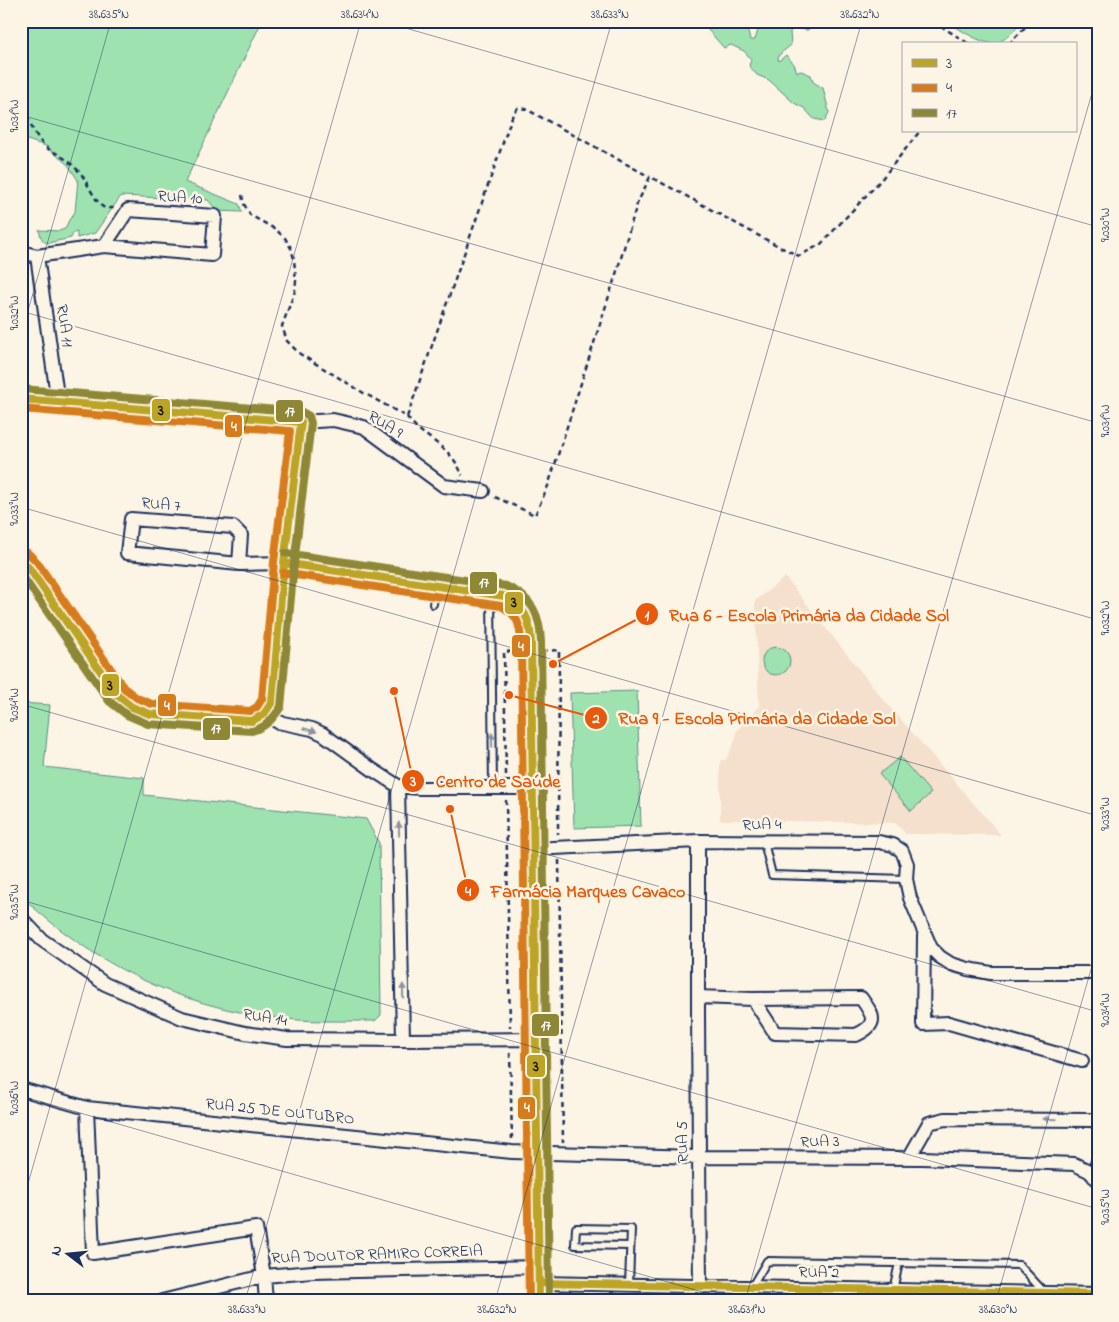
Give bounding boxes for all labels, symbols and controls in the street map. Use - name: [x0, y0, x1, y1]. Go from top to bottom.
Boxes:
- text: 38.635°N: [89, 6, 129, 24]
- text: 38.634°N: [341, 6, 379, 24]
- text: 38.633°N: [591, 6, 629, 24]
- text: 38.632°N: [840, 6, 880, 24]
- legend: [902, 42, 1076, 132]
- text: 3: [946, 53, 952, 75]
- text: 4: [946, 77, 952, 99]
- text: 9.031°W: [6, 100, 24, 132]
- text: 17: [946, 103, 957, 125]
- street label: RUA 10: [157, 184, 203, 212]
- text: 9.030°W: [1097, 208, 1115, 242]
- text: 9.032°W: [6, 296, 24, 330]
- street label: RUA 11: [49, 303, 79, 349]
- line badge: 3: [151, 398, 171, 422]
- line badge: 17: [275, 399, 304, 423]
- text: 3: [157, 401, 164, 422]
- text: 17: [285, 402, 295, 423]
- street label: RUA 9: [363, 405, 407, 445]
- text: 9.031°W: [1097, 405, 1115, 437]
- line badge: 4: [224, 414, 243, 438]
- text: 4: [230, 417, 237, 438]
- street label: RUA 7: [140, 491, 182, 519]
- text: 9.033°W: [6, 492, 24, 526]
- line badge: 17: [469, 571, 498, 595]
- text: 17: [479, 573, 489, 594]
- line badge: 3: [504, 591, 524, 615]
- text: 3: [510, 593, 517, 614]
- callout: Rua 6 - Escola Primária da Cidade Sol: [634, 598, 959, 631]
- text: 9.032°W: [1097, 601, 1115, 635]
- text: Rua 6 - Escola Primária da Cidade Sol: [669, 604, 949, 630]
- text: 1: [645, 605, 650, 627]
- line badge: 4: [511, 634, 531, 658]
- text: 4: [517, 637, 524, 658]
- line badge: 3: [101, 673, 120, 697]
- text: 3: [106, 676, 113, 697]
- text: 9.034°W: [6, 688, 24, 722]
- line badge: 4: [157, 693, 177, 717]
- text: 4: [163, 696, 170, 717]
- callout: Rua 9 - Escola Primária da Cidade Sol: [583, 701, 905, 734]
- text: Rua 9 - Escola Primária da Cidade Sol: [618, 707, 896, 733]
- text: 2: [591, 708, 600, 730]
- line badge: 17: [202, 717, 231, 741]
- text: 17: [211, 719, 221, 740]
- one-way arrow: [303, 726, 318, 734]
- one-way arrow: [488, 732, 496, 748]
- callout: Centro de Saúde: [401, 764, 570, 797]
- text: Centro de Saúde: [436, 770, 561, 796]
- text: 3: [409, 771, 416, 793]
- text: 9.033°W: [1097, 797, 1115, 831]
- street label: RUA 4: [742, 813, 782, 837]
- one-way arrow: [395, 820, 403, 836]
- callout: Farmácia Marques Cavaco: [455, 874, 695, 907]
- text: Farmácia Marques Cavaco: [490, 880, 685, 906]
- text: 4: [464, 881, 472, 903]
- text: 9.035°W: [6, 884, 24, 920]
- one-way arrow: [398, 983, 406, 999]
- text: 9.034°W: [1097, 993, 1115, 1027]
- street label: RUA 14: [241, 1003, 289, 1033]
- line badge: 17: [531, 1013, 560, 1037]
- text: 17: [541, 1016, 551, 1037]
- line badge: 3: [526, 1054, 546, 1078]
- text: 3: [532, 1057, 539, 1078]
- text: 9.036°W: [6, 1081, 24, 1115]
- street label: RUA 25 DE OUTUBRO: [204, 1092, 356, 1132]
- line badge: 4: [517, 1096, 536, 1120]
- text: 4: [523, 1098, 530, 1119]
- one-way arrow: [1042, 1115, 1058, 1123]
- street label: RUA 5: [671, 1121, 695, 1163]
- street label: RUA 3: [800, 1130, 840, 1154]
- text: 9.035°W: [1097, 1189, 1115, 1225]
- north arrow: [42, 1230, 92, 1280]
- street label: RUA DOUTOR RAMIRO CORREIA: [271, 1239, 483, 1271]
- text: N: [46, 1243, 68, 1258]
- street label: RUA 2: [798, 1261, 840, 1285]
- text: 38.633°N: [228, 1301, 266, 1319]
- text: 38.632°N: [477, 1301, 517, 1319]
- text: 38.631°N: [728, 1301, 766, 1319]
- text: 38.630°N: [979, 1301, 1017, 1319]

